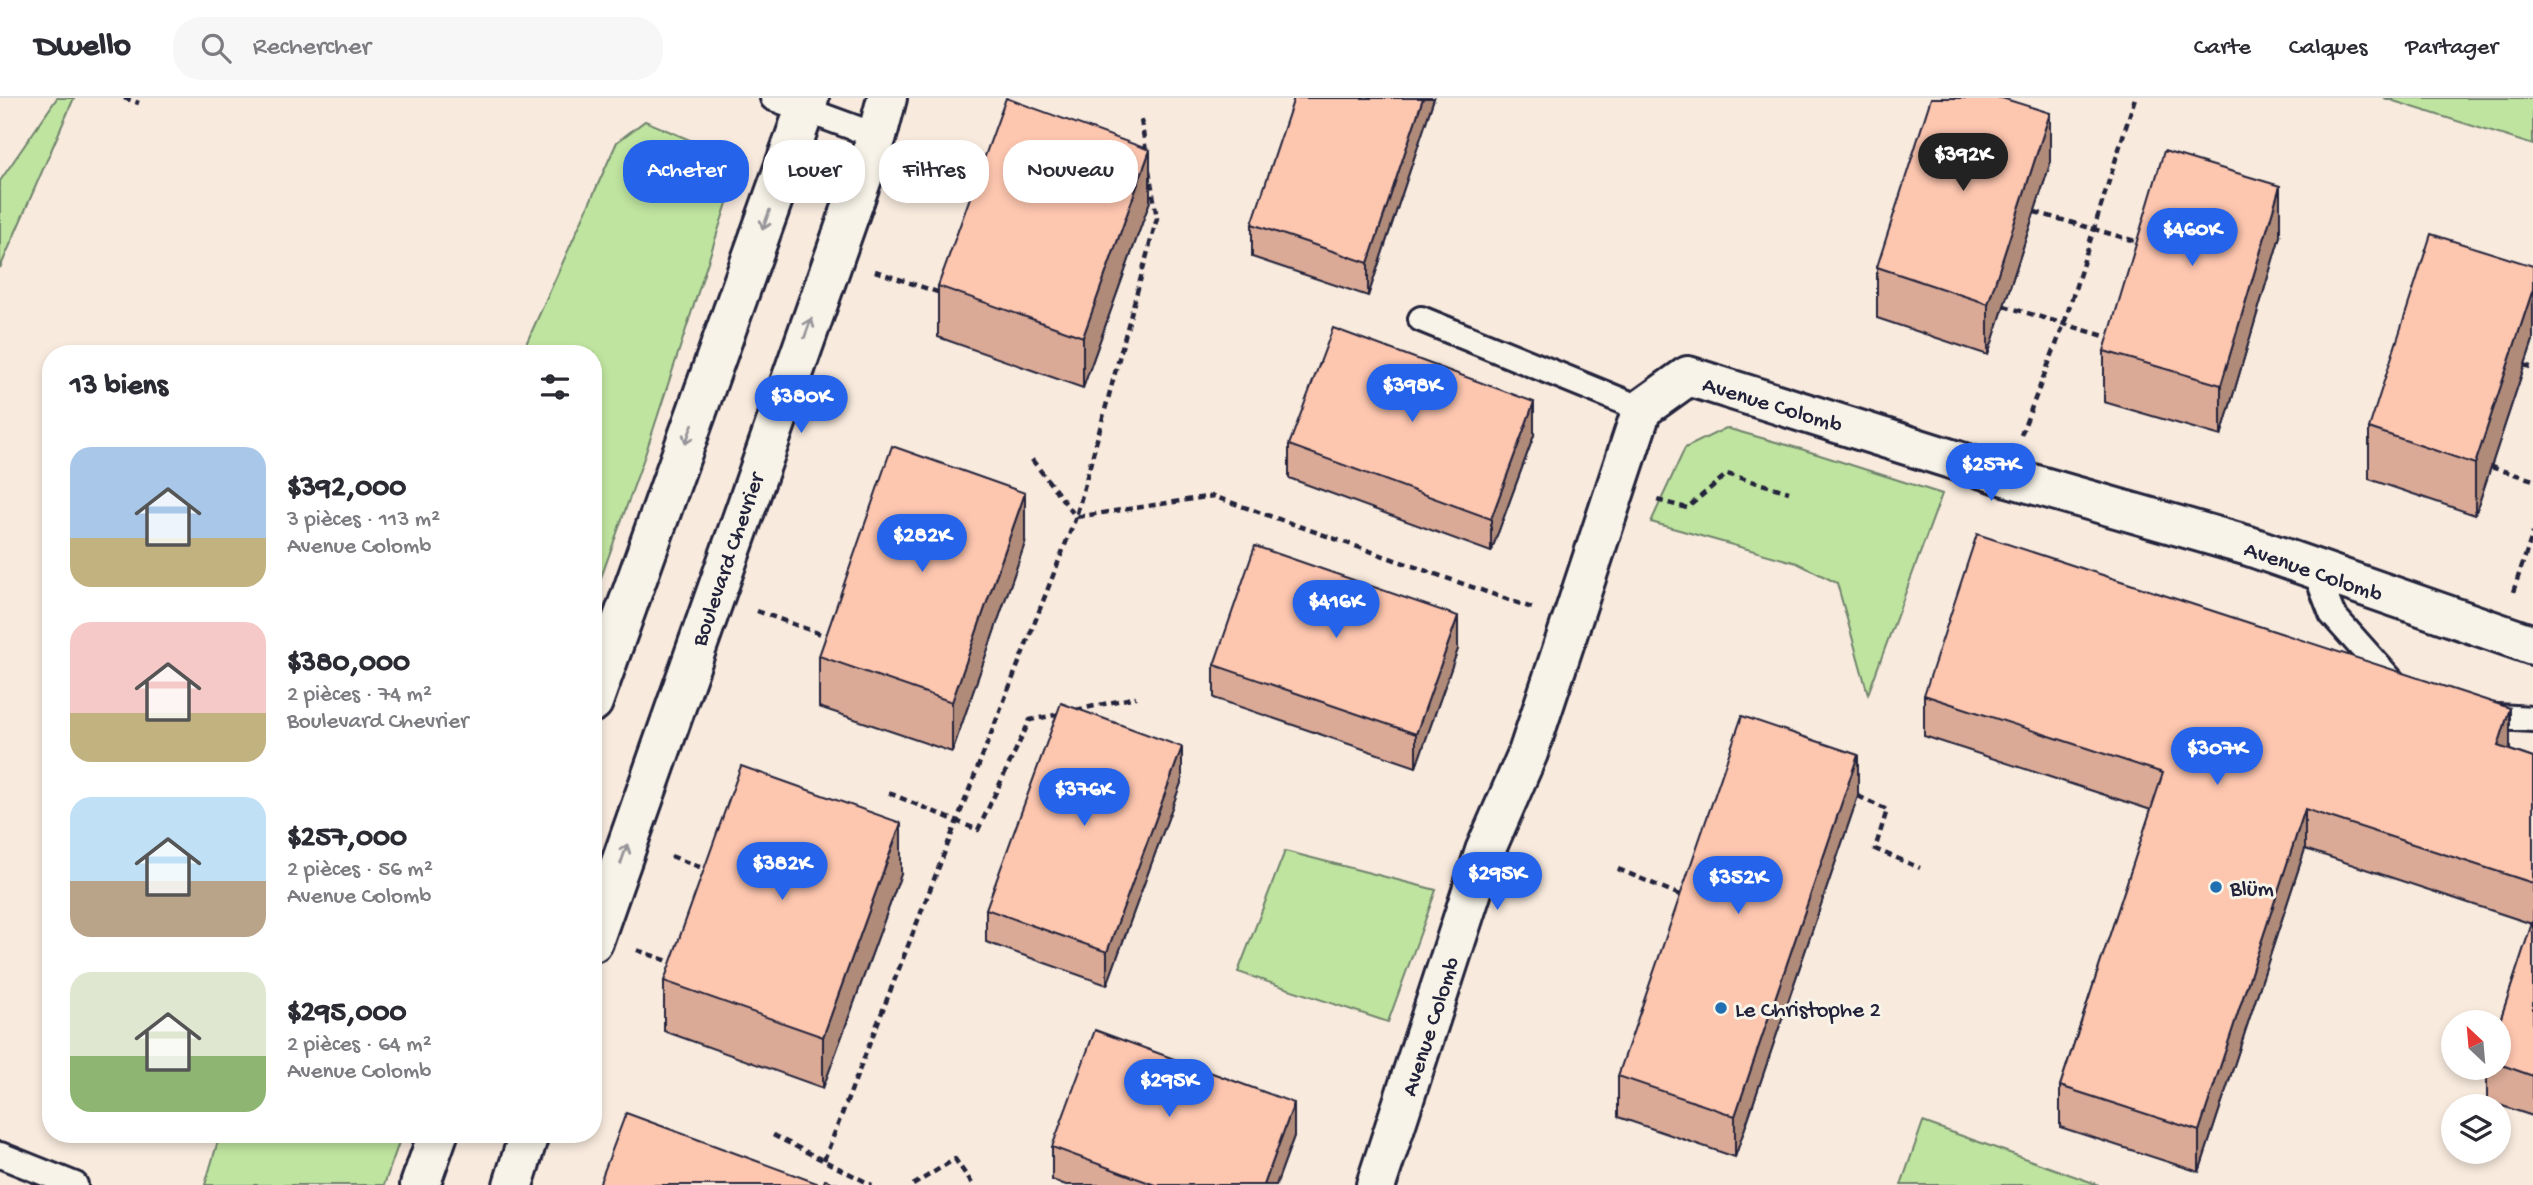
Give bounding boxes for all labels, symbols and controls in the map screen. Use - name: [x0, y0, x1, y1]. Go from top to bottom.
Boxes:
- search box: [173, 17, 663, 80]
- text: Dwello: [35, 29, 131, 67]
- icon: search: [197, 29, 235, 67]
- text: Rechercher: [253, 33, 371, 64]
- text: Carte: [2194, 34, 2251, 63]
- text: Calques: [2289, 34, 2367, 63]
- text: Partager: [2405, 34, 2498, 63]
- pin: $392K: [1914, 134, 2012, 193]
- chip: Acheter: [623, 140, 749, 203]
- chip: Louer: [763, 140, 865, 203]
- chip: Filtres: [879, 140, 989, 203]
- chip: Nouveau: [1003, 140, 1138, 203]
- text: $392K: [1934, 142, 1992, 169]
- pin: $460K: [2143, 208, 2241, 268]
- one-way arrow: [759, 209, 771, 231]
- text: $460K: [2163, 217, 2221, 244]
- one-way arrow: [803, 317, 815, 339]
- pin: $398K: [1363, 364, 1461, 424]
- icon: filters: [536, 368, 574, 406]
- text: 13 biens: [70, 370, 168, 405]
- street label: Avenue Colomb: [1699, 372, 1845, 440]
- text: $398K: [1382, 373, 1442, 400]
- pin: $380K: [752, 376, 850, 435]
- text: $380K: [771, 384, 831, 411]
- one-way arrow: [682, 423, 694, 445]
- pin: $257K: [1942, 444, 2040, 503]
- text: $257K: [1962, 452, 2020, 479]
- street label: Boulevard Chevrier: [687, 468, 772, 651]
- text: $392,000: [287, 472, 406, 507]
- icon: home: [126, 475, 210, 559]
- text: 3 pièces · 113 m²: [287, 507, 440, 534]
- pin: $282K: [873, 514, 971, 574]
- text: $282K: [893, 523, 951, 550]
- text: Avenue Colomb: [287, 534, 432, 561]
- street label: Avenue Colomb: [2240, 537, 2386, 610]
- pin: $416K: [1287, 580, 1385, 640]
- text: $416K: [1309, 589, 1363, 616]
- text: $380,000: [287, 647, 410, 682]
- icon: home: [126, 650, 210, 734]
- text: 2 pièces · 74 m²: [287, 682, 432, 709]
- text: Boulevard Chevrier: [287, 709, 468, 736]
- pin: $307K: [2168, 728, 2266, 787]
- text: $307K: [2187, 736, 2247, 763]
- pin: $376K: [1035, 768, 1133, 828]
- text: $376K: [1055, 777, 1113, 804]
- text: $257,000: [287, 822, 407, 857]
- icon: home: [126, 825, 210, 909]
- pin: $382K: [733, 842, 831, 902]
- one-way arrow: [618, 843, 631, 865]
- text: $382K: [753, 851, 811, 878]
- pin: $295K: [1448, 852, 1546, 912]
- pin: $352K: [1689, 856, 1787, 916]
- text: 2 pièces · 56 m²: [287, 857, 433, 884]
- text: $295K: [1468, 861, 1526, 888]
- text: $352K: [1709, 865, 1767, 892]
- place label: Blüm: [2229, 877, 2274, 904]
- marker: Blüm: [2208, 879, 2224, 895]
- text: Avenue Colomb: [287, 884, 432, 911]
- street label: Avenue Colomb: [1397, 954, 1467, 1100]
- text: $295,000: [287, 997, 407, 1032]
- place label: Le Christophe 2: [1735, 998, 1881, 1025]
- icon: home: [126, 1000, 210, 1084]
- marker: Le Christophe 2: [1713, 1000, 1729, 1016]
- north arrow: [2441, 1010, 2511, 1080]
- map controls: [2441, 1010, 2511, 1164]
- text: 2 pièces · 64 m²: [287, 1032, 432, 1059]
- text: Avenue Colomb: [287, 1059, 432, 1086]
- pin: $295K: [1120, 1060, 1218, 1119]
- text: $295K: [1140, 1068, 1198, 1095]
- button: layers: [2441, 1094, 2511, 1164]

